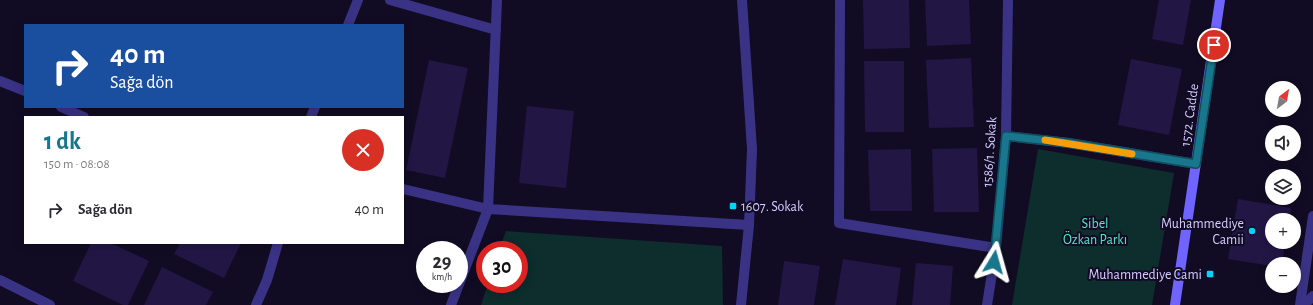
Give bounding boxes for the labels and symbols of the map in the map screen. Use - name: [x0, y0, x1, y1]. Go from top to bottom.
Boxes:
- pin: [1197, 28, 1231, 62]
- north arrow: [1265, 81, 1301, 117]
- street label: 1572. Cadde: [1179, 83, 1201, 147]
- street label: 1586/1. Sokak: [981, 116, 999, 188]
- place label: 1607. Sokak: [741, 200, 804, 214]
- marker: 1607. Sokak: [728, 201, 738, 211]
- park label: Sibel Özkan Parkı: [1063, 217, 1127, 247]
- place label: Muhammediye Camii: [1161, 217, 1244, 247]
- marker: Muhammediye Camii: [1247, 226, 1257, 236]
- speed limit sign: 30: [476, 241, 528, 293]
- position arrow: [973, 241, 1015, 283]
- place label: Muhammediye Cami: [1088, 268, 1202, 282]
- marker: Muhammediye Cami: [1205, 269, 1215, 279]

